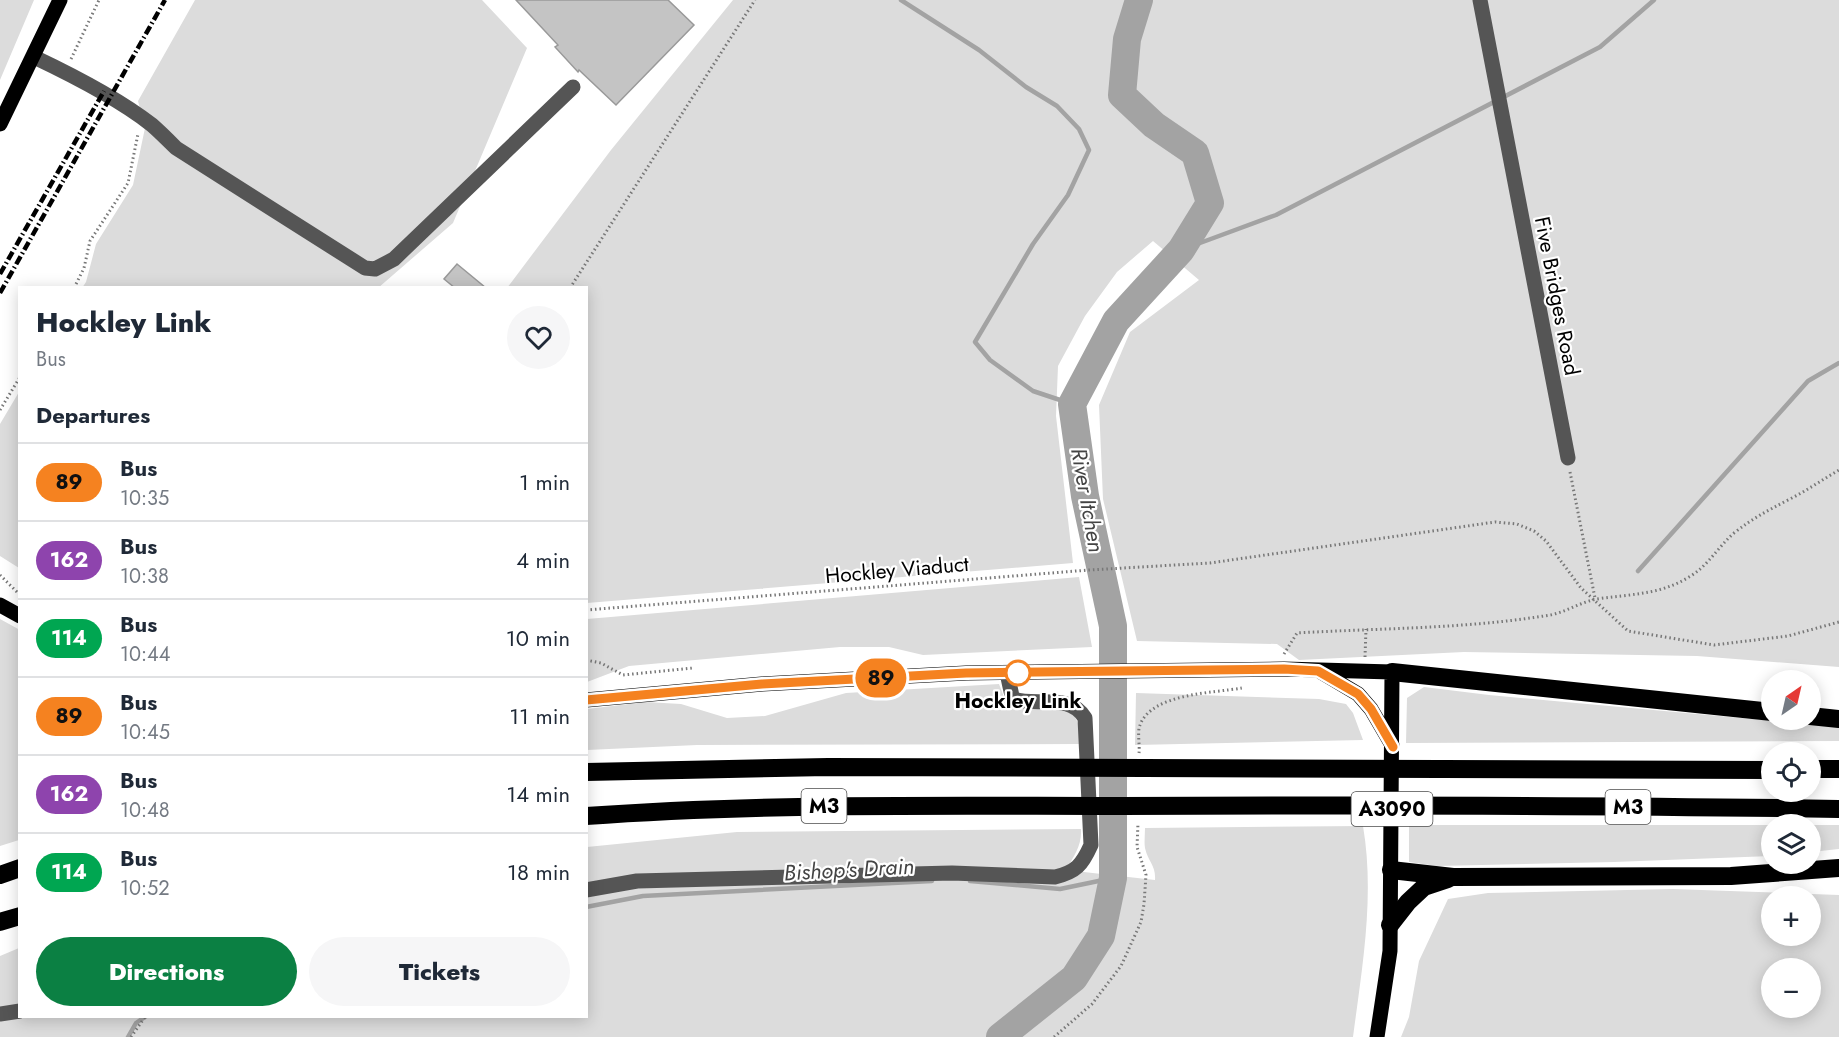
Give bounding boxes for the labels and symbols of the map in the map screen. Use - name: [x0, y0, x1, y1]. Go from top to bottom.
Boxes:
- street label: Five Bridges Road: [1527, 214, 1587, 378]
- water label: River Itchen: [1063, 445, 1113, 555]
- street label: Hockley Viaduct: [824, 549, 970, 591]
- line badge: 89: [854, 658, 908, 698]
- marker: Hockley Link: [1005, 660, 1031, 686]
- north arrow: [1761, 670, 1821, 730]
- place label: Hockley Link: [954, 686, 1082, 716]
- road number: M3: [802, 789, 846, 823]
- road number: M3: [1606, 790, 1650, 824]
- road number: A3090: [1352, 792, 1432, 826]
- water label: Bishop's Drain: [783, 850, 915, 888]

